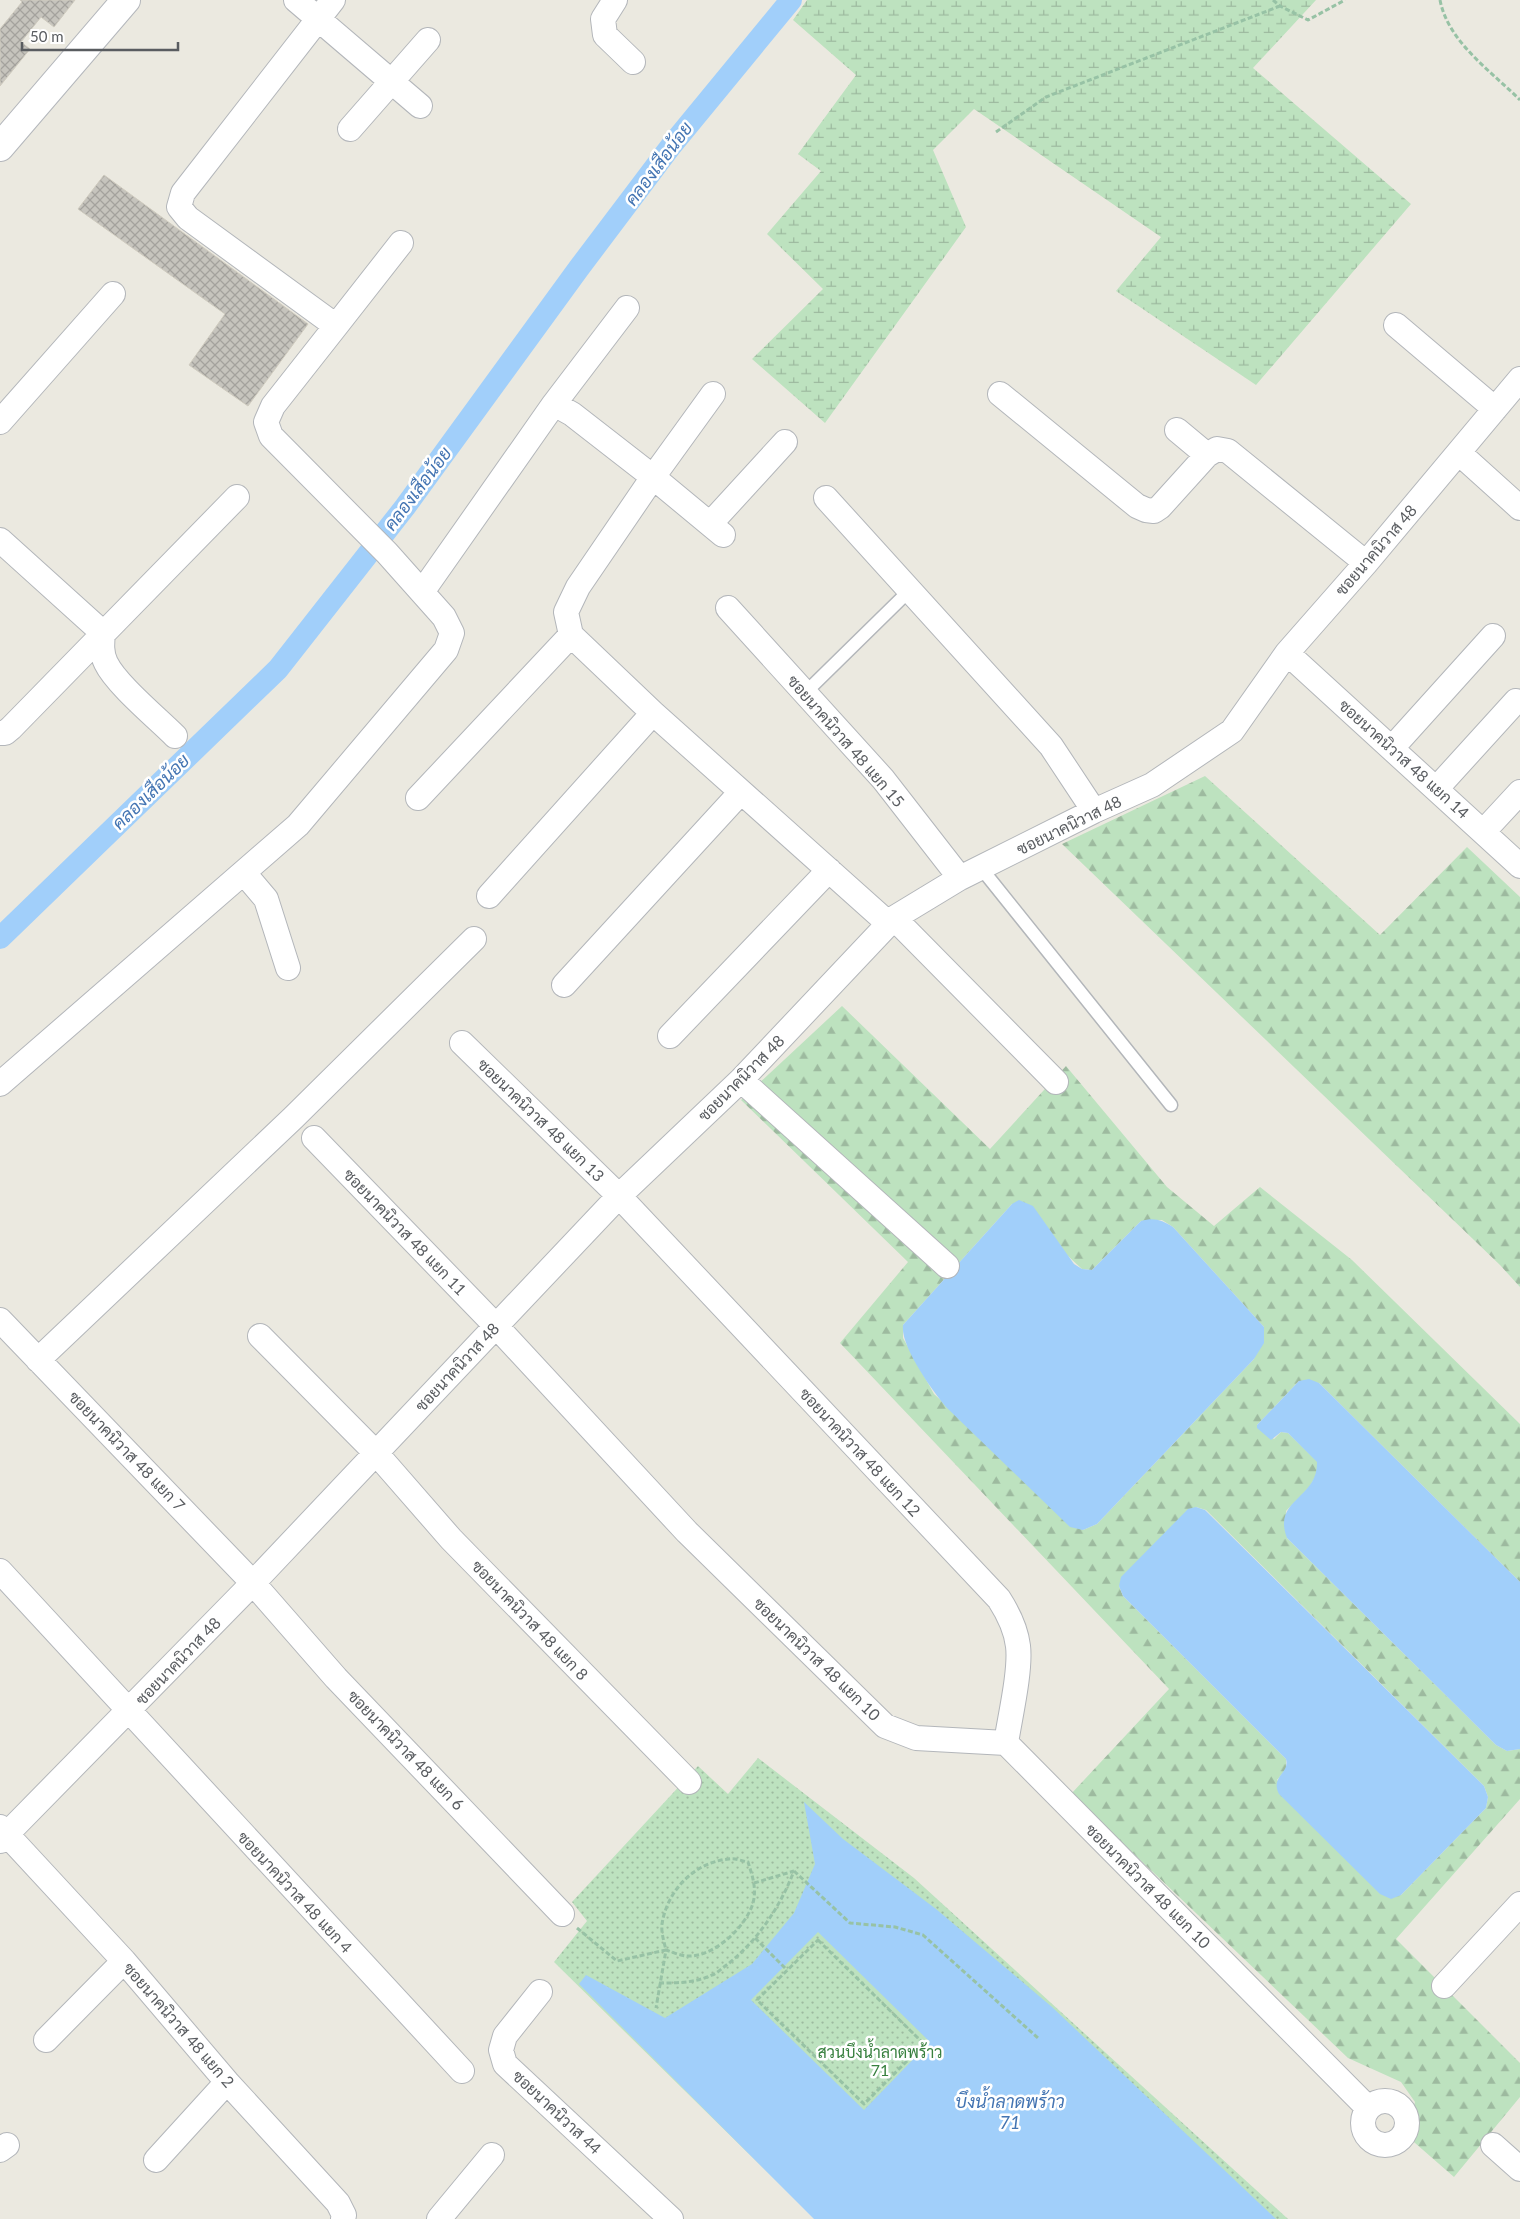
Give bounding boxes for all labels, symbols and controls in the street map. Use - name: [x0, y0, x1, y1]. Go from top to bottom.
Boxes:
- scale bar: [22, 20, 179, 52]
- text: 50 m: [30, 27, 64, 45]
- water label: คลองเสือน้อย: [619, 117, 697, 210]
- water label: คลองเสือน้อย: [378, 442, 456, 535]
- street label: ซอยนาคนิวาส 48: [1331, 500, 1420, 599]
- street label: ซอยนาคนิวาส 48 แยก 15: [784, 671, 909, 810]
- street label: ซอยนาคนิวาส 48 แยก 14: [1335, 695, 1473, 822]
- water label: คลองเสือน้อย: [106, 748, 194, 834]
- street label: ซอยนาคนิวาส 48: [1013, 791, 1124, 858]
- street label: ซอยนาคนิวาส 48: [694, 1031, 788, 1125]
- street label: ซอยนาคนิวาส 48 แยก 13: [474, 1054, 609, 1185]
- street label: ซอยนาคนิวาส 48 แยก 11: [340, 1164, 471, 1299]
- street label: ซอยนาคนิวาส 48: [411, 1318, 502, 1415]
- street label: ซอยนาคนิวาส 48 แยก 12: [796, 1384, 925, 1520]
- street label: ซอยนาคนิวาส 48 แยก 7: [65, 1387, 189, 1515]
- street label: ซอยนาคนิวาส 48 แยก 8: [468, 1556, 592, 1684]
- street label: ซอยนาคนิวาส 48 แยก 10: [750, 1593, 885, 1724]
- street label: ซอยนาคนิวาส 48: [131, 1613, 224, 1708]
- street label: ซอยนาคนิวาส 48 แยก 6: [344, 1686, 468, 1814]
- street label: ซอยนาคนิวาส 48 แยก 10: [1082, 1819, 1215, 1952]
- street label: ซอยนาคนิวาส 48 แยก 4: [234, 1827, 357, 1956]
- street label: ซอยนาคนิวาส 48 แยก 2: [120, 1958, 239, 2091]
- park label: สวนบึงน้ำลาดพร้าว 71: [818, 2038, 942, 2079]
- street label: ซอยนาคนิวาส 44: [509, 2066, 606, 2157]
- water label: บึงน้ำลาดพร้าว 71: [955, 2086, 1065, 2133]

